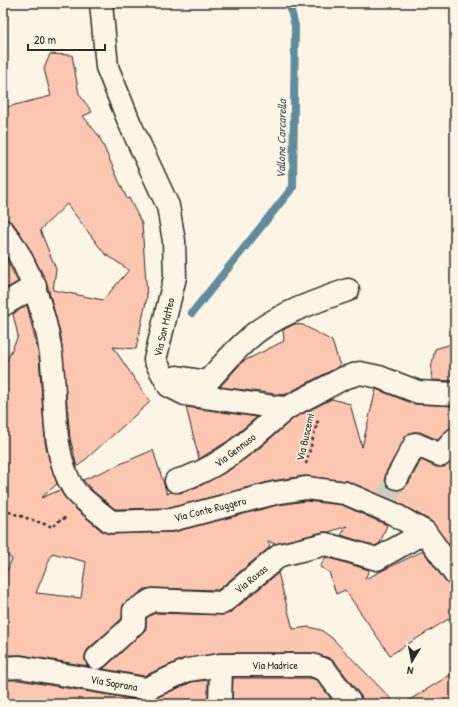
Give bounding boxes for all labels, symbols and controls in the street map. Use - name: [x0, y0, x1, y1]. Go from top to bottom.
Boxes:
- scale bar: [28, 26, 105, 52]
- text: 20 m: [34, 31, 56, 48]
- water label: Vallone Carcarella: [272, 98, 290, 179]
- street label: Via San Matteo: [150, 296, 178, 358]
- street label: Via Buscemi: [293, 412, 317, 462]
- street label: Via Gennuso: [212, 430, 259, 470]
- street label: Via Conte Ruggero: [172, 493, 248, 525]
- street label: Via Roxas: [232, 561, 270, 597]
- north arrow: [392, 641, 432, 681]
- street label: Via Madrice: [252, 658, 299, 672]
- text: N: [406, 663, 414, 678]
- street label: Via Soprana: [89, 672, 139, 694]

